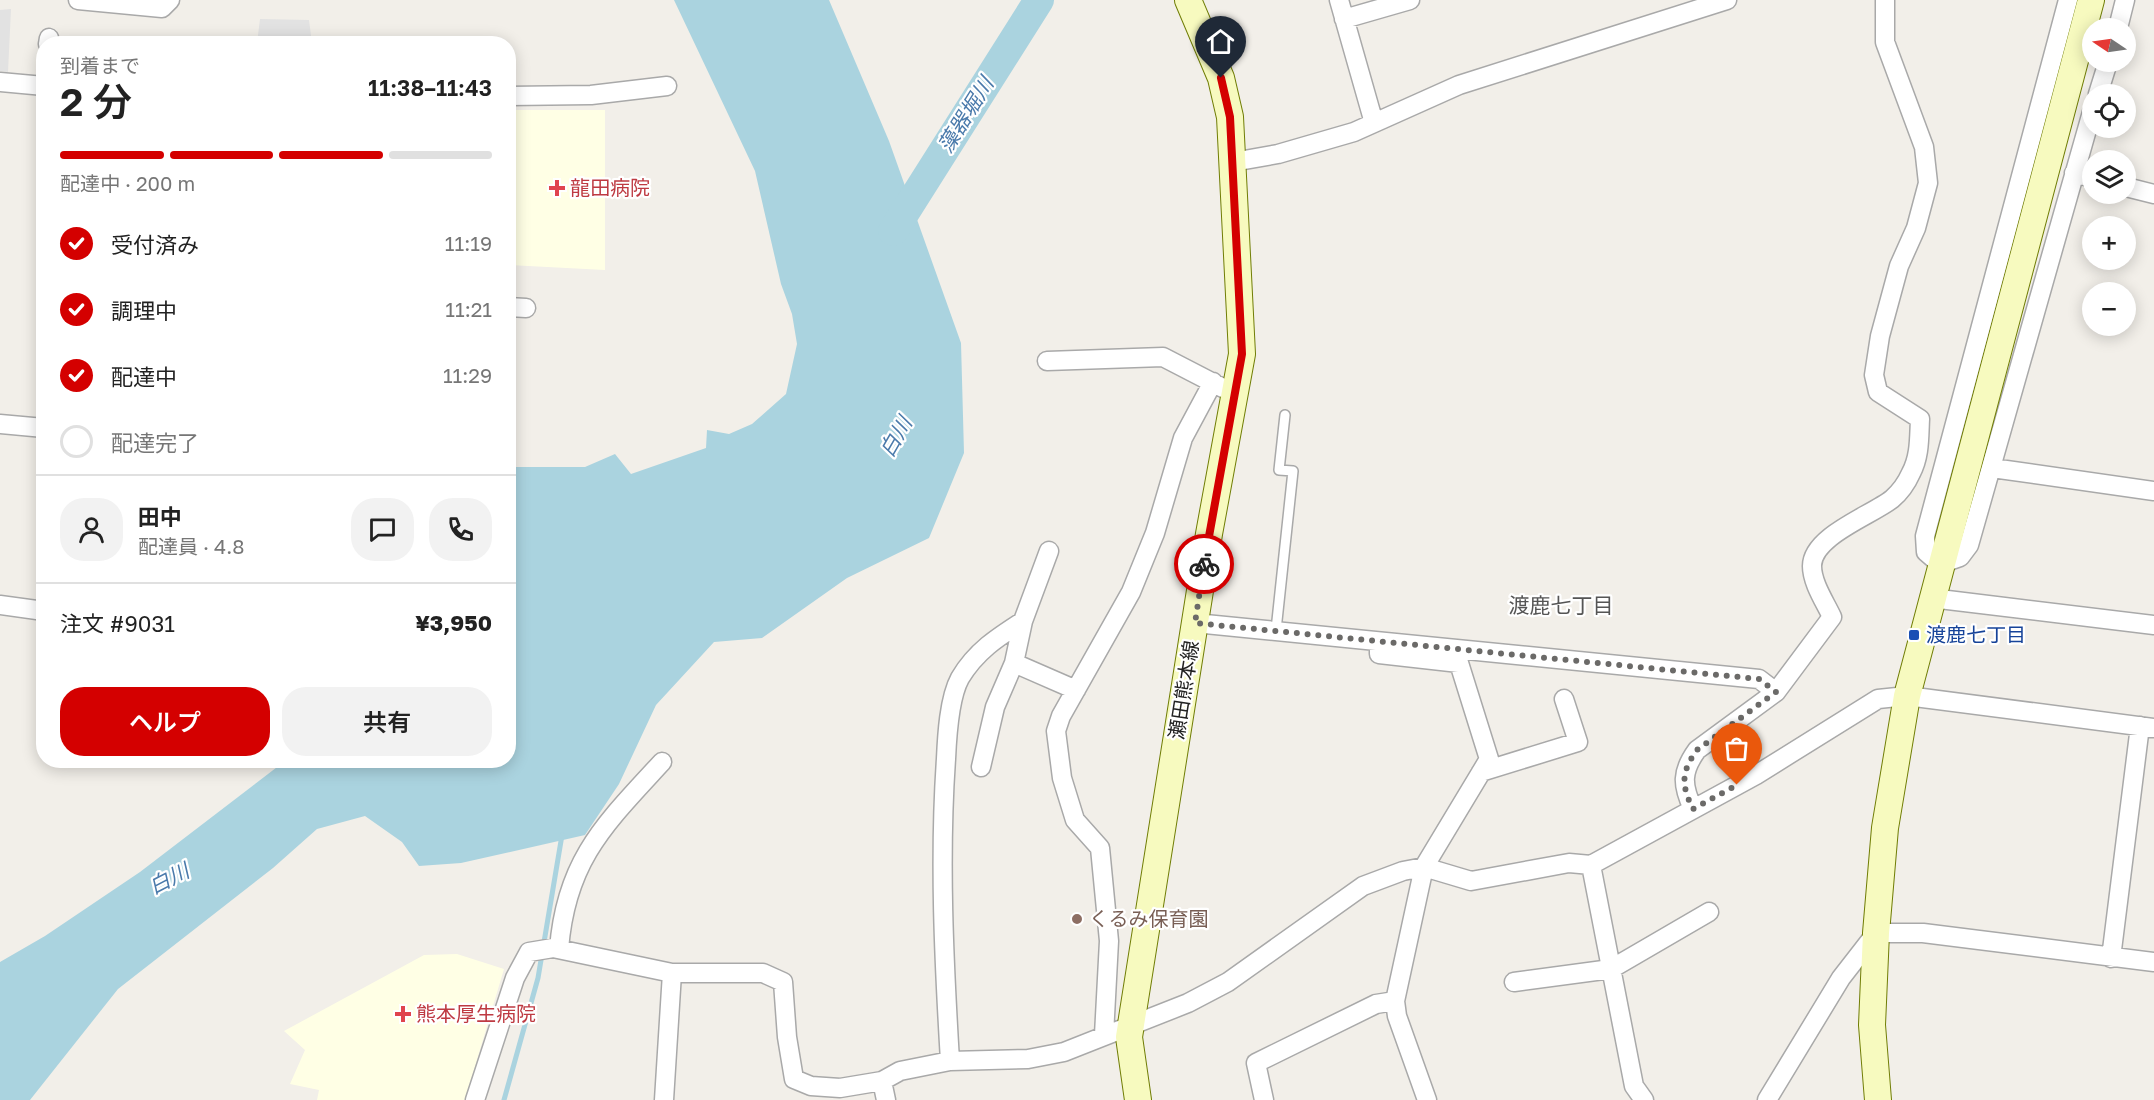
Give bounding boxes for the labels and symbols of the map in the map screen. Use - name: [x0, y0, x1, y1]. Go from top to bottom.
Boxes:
- pin: [1195, 16, 1246, 78]
- north arrow: [2082, 18, 2136, 72]
- water label: 藻器堀川: [932, 70, 999, 157]
- place label: 龍田病院: [570, 175, 650, 199]
- marker: 龍田病院: [548, 179, 566, 197]
- water label: 白川: [873, 410, 918, 461]
- courier: [1174, 534, 1234, 594]
- district label: 渡鹿七丁目: [1509, 592, 1614, 618]
- place label: 渡鹿七丁目: [1926, 622, 2026, 646]
- marker: 渡鹿七丁目: [1907, 628, 1921, 642]
- street label: 瀬田熊本線: [1163, 639, 1203, 741]
- pin: [1711, 723, 1762, 785]
- water label: 白川: [144, 856, 195, 899]
- place label: くるみ保育園: [1089, 906, 1209, 930]
- marker: くるみ保育園: [1070, 912, 1084, 926]
- place label: 熊本厚生病院: [416, 1001, 536, 1025]
- marker: 熊本厚生病院: [394, 1005, 412, 1023]

